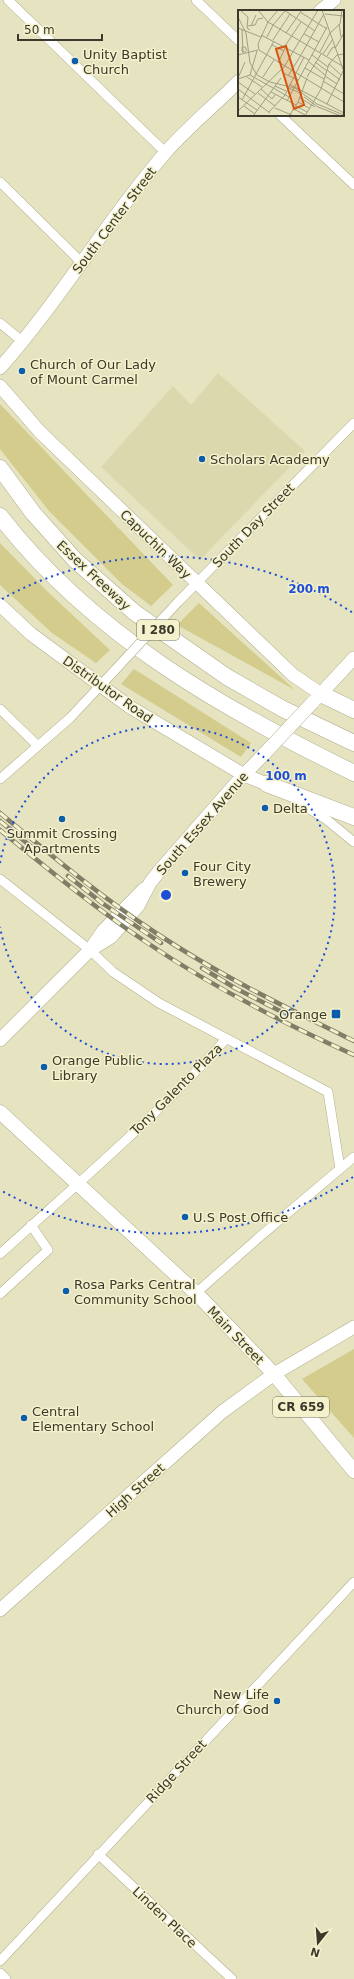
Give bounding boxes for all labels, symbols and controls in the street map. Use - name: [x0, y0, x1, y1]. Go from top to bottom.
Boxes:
- inset map: [238, 10, 344, 116]
- scale bar: [18, 16, 102, 42]
- text: 50 m: [24, 23, 55, 37]
- place label: Unity Baptist Church: [83, 47, 167, 77]
- marker: Unity Baptist Church: [70, 56, 80, 66]
- street label: South Center Street: [69, 164, 159, 276]
- place label: Church of Our Lady of Mount Carmel: [30, 357, 156, 387]
- marker: Church of Our Lady of Mount Carmel: [17, 366, 27, 376]
- place label: Scholars Academy: [210, 452, 330, 467]
- marker: Scholars Academy: [197, 454, 207, 464]
- street label: South Day Street: [209, 480, 297, 571]
- street label: Capuchin Way: [117, 507, 194, 582]
- street label: Essex Freeway: [54, 537, 134, 614]
- text: 200 m: [288, 582, 330, 596]
- road number: I 280: [137, 620, 179, 640]
- street label: Distributor Road: [60, 653, 155, 726]
- street label: South Essex Avenue: [154, 769, 251, 878]
- text: 100 m: [265, 769, 307, 783]
- place label: Delta: [273, 801, 308, 816]
- marker: Delta: [260, 803, 270, 813]
- marker: Summit Crossing Apartments: [57, 814, 67, 824]
- place label: Summit Crossing Apartments: [7, 826, 117, 856]
- place label: Four City Brewery: [193, 859, 251, 889]
- marker: Four City Brewery: [180, 868, 190, 878]
- centre of rings: [159, 888, 173, 902]
- place label: Orange: [279, 1007, 327, 1022]
- marker: Orange: [330, 1008, 342, 1020]
- street label: Tony Galento Plaza: [127, 1041, 225, 1139]
- place label: Orange Public Library: [52, 1053, 143, 1083]
- marker: Orange Public Library: [39, 1062, 49, 1072]
- place label: U.S Post Office: [193, 1210, 288, 1225]
- marker: U.S Post Office: [180, 1212, 190, 1222]
- place label: Rosa Parks Central Community School: [74, 1277, 197, 1307]
- marker: Rosa Parks Central Community School: [61, 1286, 71, 1296]
- street label: Main Street: [204, 1303, 267, 1367]
- road number: CR 659: [273, 1397, 329, 1417]
- place label: Central Elementary School: [32, 1404, 154, 1434]
- marker: Central Elementary School: [19, 1413, 29, 1423]
- street label: High Street: [103, 1460, 168, 1521]
- place label: New Life Church of God: [176, 1687, 269, 1717]
- marker: New Life Church of God: [272, 1696, 282, 1706]
- street label: Ridge Street: [143, 1737, 209, 1806]
- street label: Linden Place: [129, 1884, 200, 1951]
- north arrow: [298, 1923, 338, 1963]
- text: N: [309, 1945, 322, 1960]

